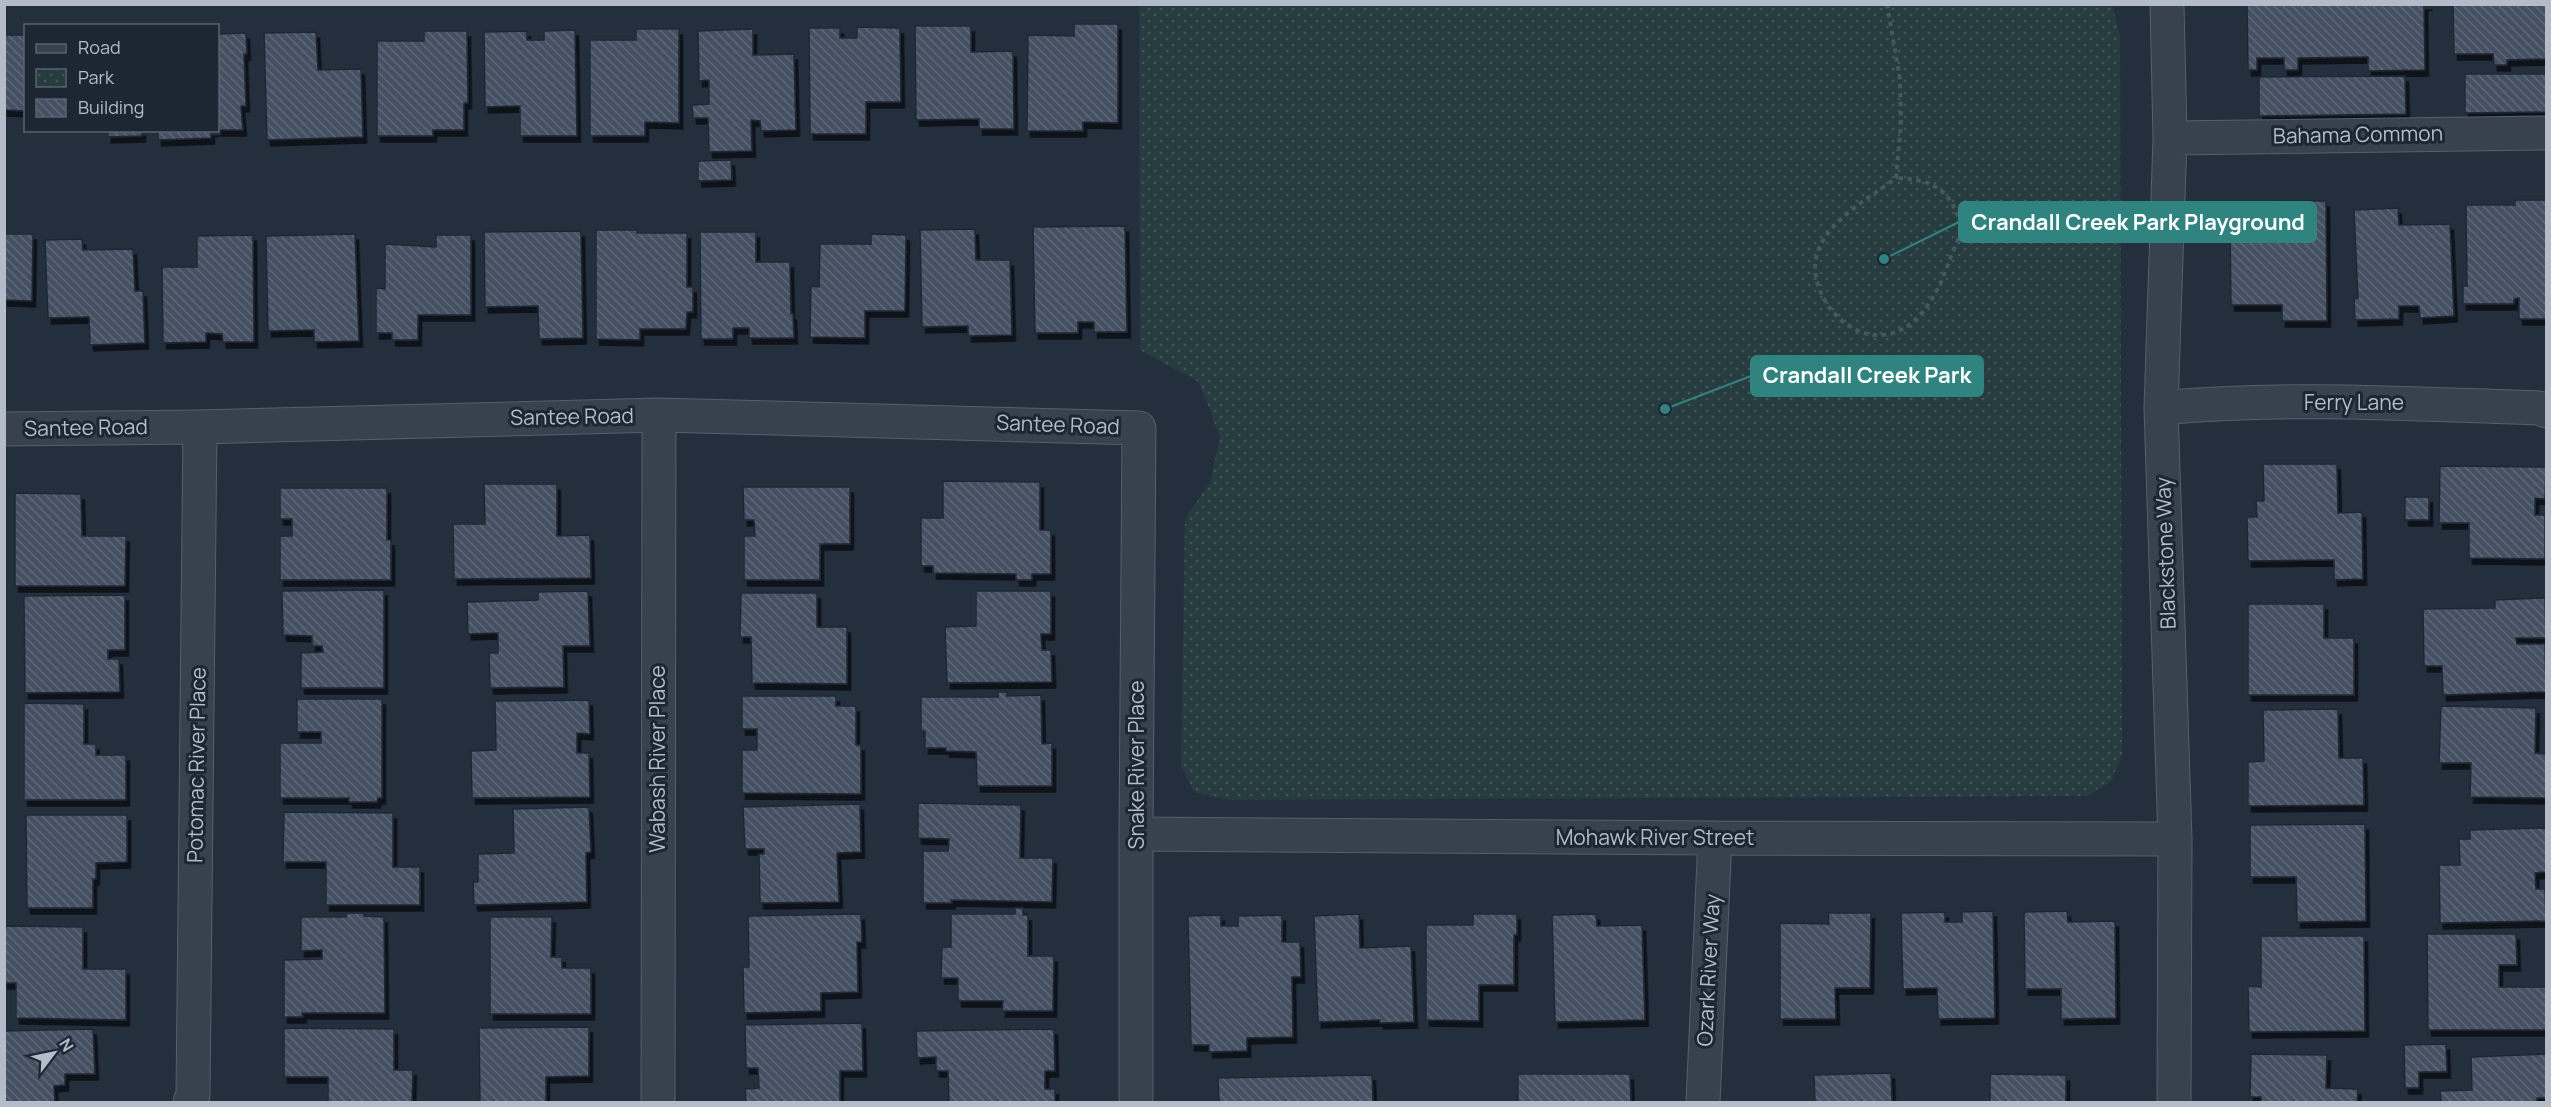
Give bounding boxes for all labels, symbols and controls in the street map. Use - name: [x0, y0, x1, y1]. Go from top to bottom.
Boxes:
- legend: [24, 24, 219, 132]
- text: Road: [78, 35, 121, 59]
- text: Park: [78, 65, 115, 89]
- text: Building: [78, 95, 144, 119]
- street label: Bahama Common: [2273, 119, 2443, 149]
- callout: Crandall Creek Park Playground: [1959, 202, 2316, 242]
- text: Crandall Creek Park Playground: [1971, 207, 2305, 237]
- callout: Crandall Creek Park: [1751, 356, 1983, 396]
- text: Crandall Creek Park: [1763, 360, 1972, 390]
- street label: Ferry Lane: [2304, 388, 2404, 416]
- street label: Santee Road: [510, 401, 634, 431]
- street label: Santee Road: [996, 408, 1120, 440]
- street label: Santee Road: [24, 412, 148, 442]
- street label: Blackstone Way: [2148, 476, 2182, 630]
- street label: Wabash River Place: [643, 665, 671, 853]
- street label: Potomac River Place: [180, 667, 212, 863]
- street label: Snake River Place: [1122, 680, 1150, 850]
- street label: Mohawk River Street: [1556, 823, 1754, 851]
- street label: Ozark River Way: [1690, 893, 1726, 1047]
- north arrow: [24, 1023, 84, 1083]
- text: N: [54, 1034, 79, 1056]

